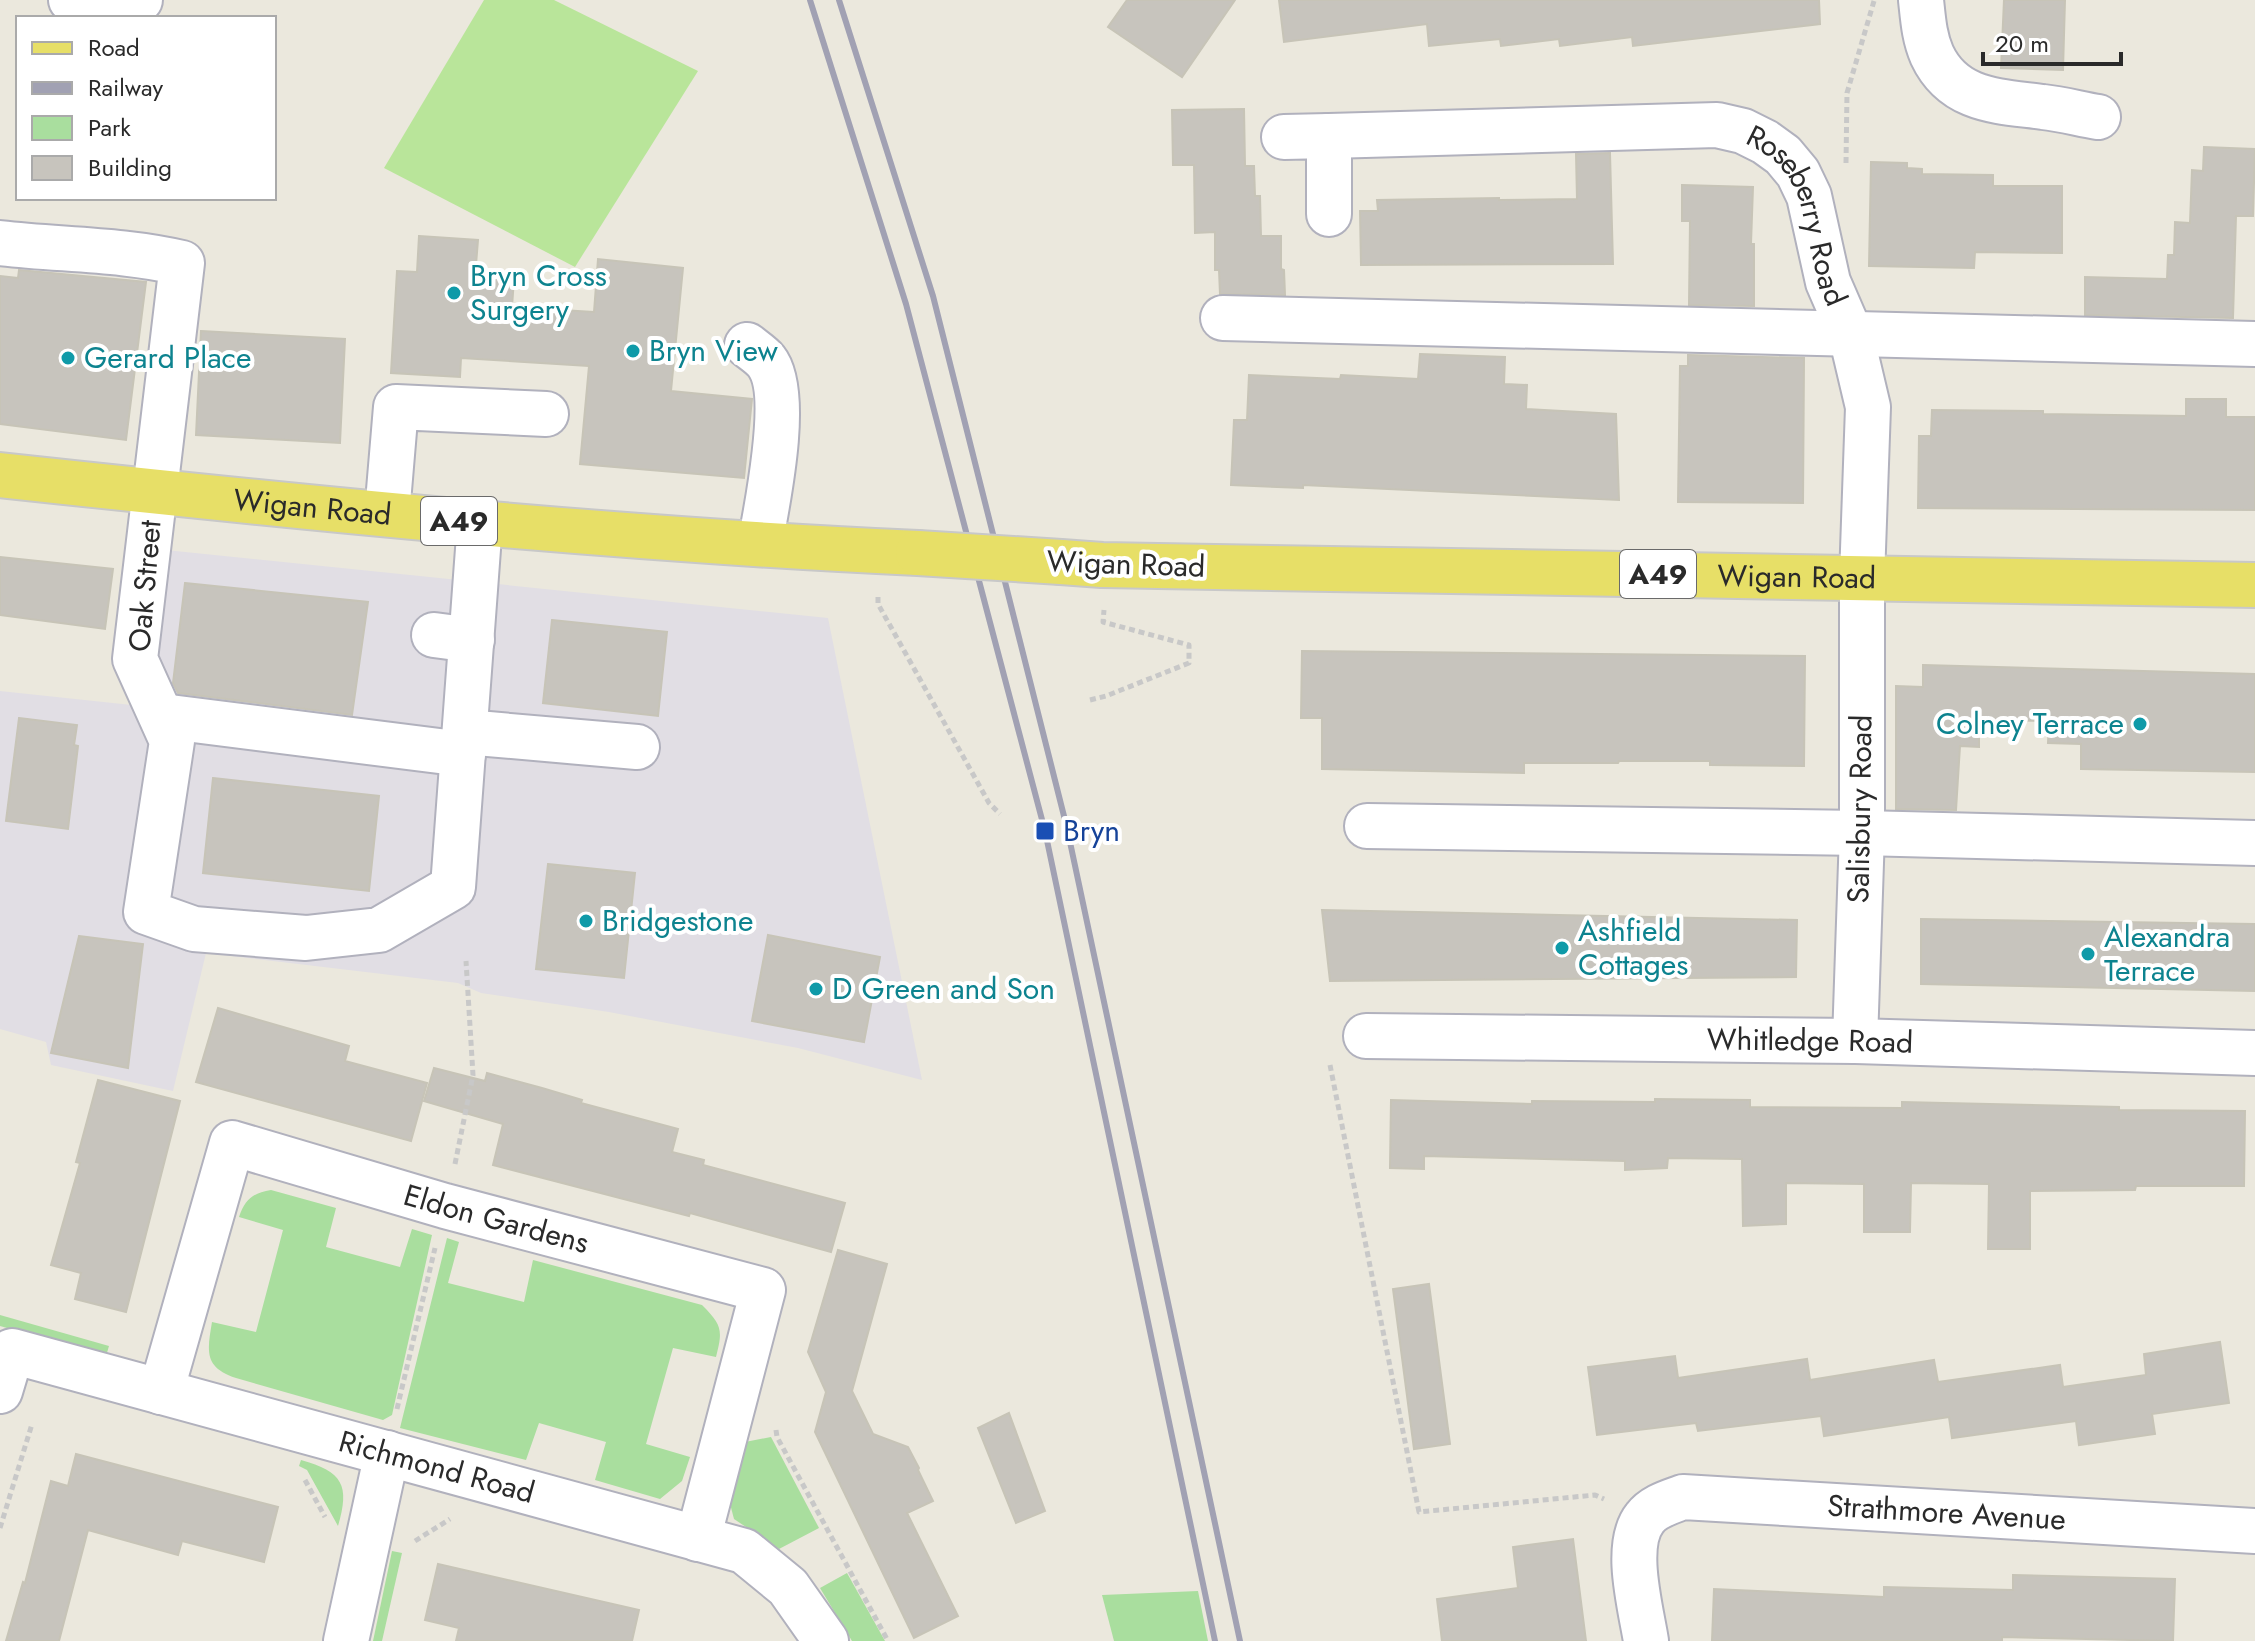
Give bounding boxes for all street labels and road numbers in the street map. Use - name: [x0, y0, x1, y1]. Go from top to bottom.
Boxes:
- street label: Roseberry Road: [1739, 114, 1858, 313]
- street label: Wigan Road: [231, 478, 393, 536]
- road number: A49: [421, 497, 497, 545]
- street label: Oak Street: [117, 518, 172, 654]
- street label: Wigan Road: [1046, 539, 1206, 588]
- road number: A49: [1620, 550, 1696, 598]
- street label: Wigan Road: [1717, 554, 1876, 599]
- street label: Salisbury Road: [1836, 714, 1883, 904]
- street label: Whitledge Road: [1707, 1017, 1914, 1064]
- street label: Eldon Gardens: [399, 1173, 594, 1264]
- street label: Richmond Road: [334, 1419, 539, 1514]
- street label: Strathmore Avenue: [1826, 1484, 2067, 1541]

